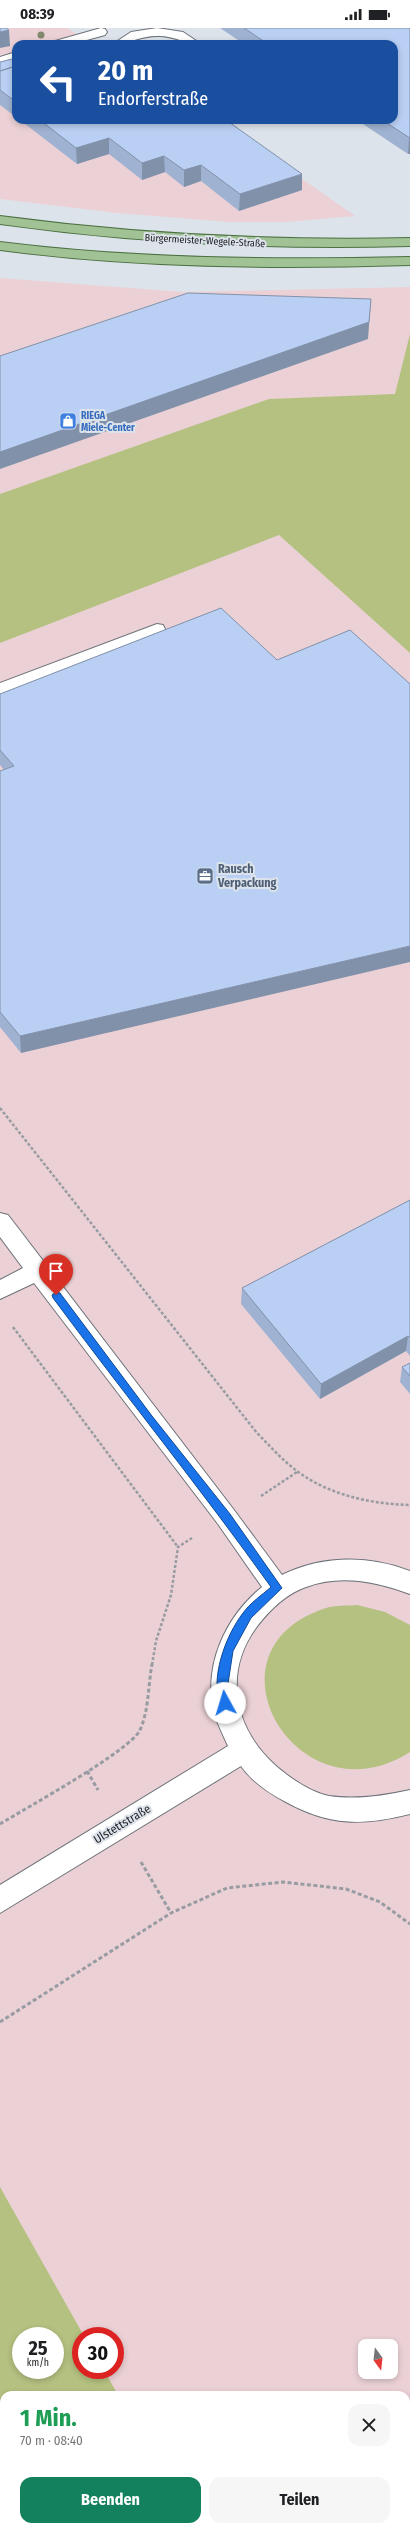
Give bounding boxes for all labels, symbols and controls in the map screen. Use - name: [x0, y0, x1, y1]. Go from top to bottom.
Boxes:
- text: 08:39: [20, 5, 55, 23]
- text: 20 m: [98, 54, 153, 87]
- icon: left: [32, 56, 84, 108]
- text: Endorferstraße: [98, 88, 208, 110]
- street label: Bürgermeister-Wegele-Straße: [144, 232, 266, 250]
- place label: RIEGA Miele-Center: [81, 410, 135, 434]
- shop icon: RIEGA Miele-Center: [58, 411, 78, 431]
- place label: Rausch Verpackung: [217, 862, 277, 890]
- office icon: Rausch Verpackung: [195, 866, 215, 886]
- pin: [39, 1254, 73, 1295]
- icon: arrive: [45, 1260, 67, 1282]
- position arrow: [204, 1682, 246, 1724]
- street label: Ulstettstraße: [91, 1801, 153, 1846]
- speed limit sign: 30: [72, 2327, 124, 2379]
- text: 25: [28, 2336, 48, 2360]
- north arrow: [358, 2339, 398, 2379]
- map controls: [358, 2339, 398, 2379]
- text: km/h: [27, 2357, 49, 2369]
- text: 1 Min.: [20, 2404, 77, 2432]
- button: close: [348, 2404, 390, 2446]
- text: 70 m · 08:40: [20, 2433, 83, 2448]
- button: Beenden: [20, 2477, 201, 2523]
- button: Teilen: [209, 2477, 390, 2523]

